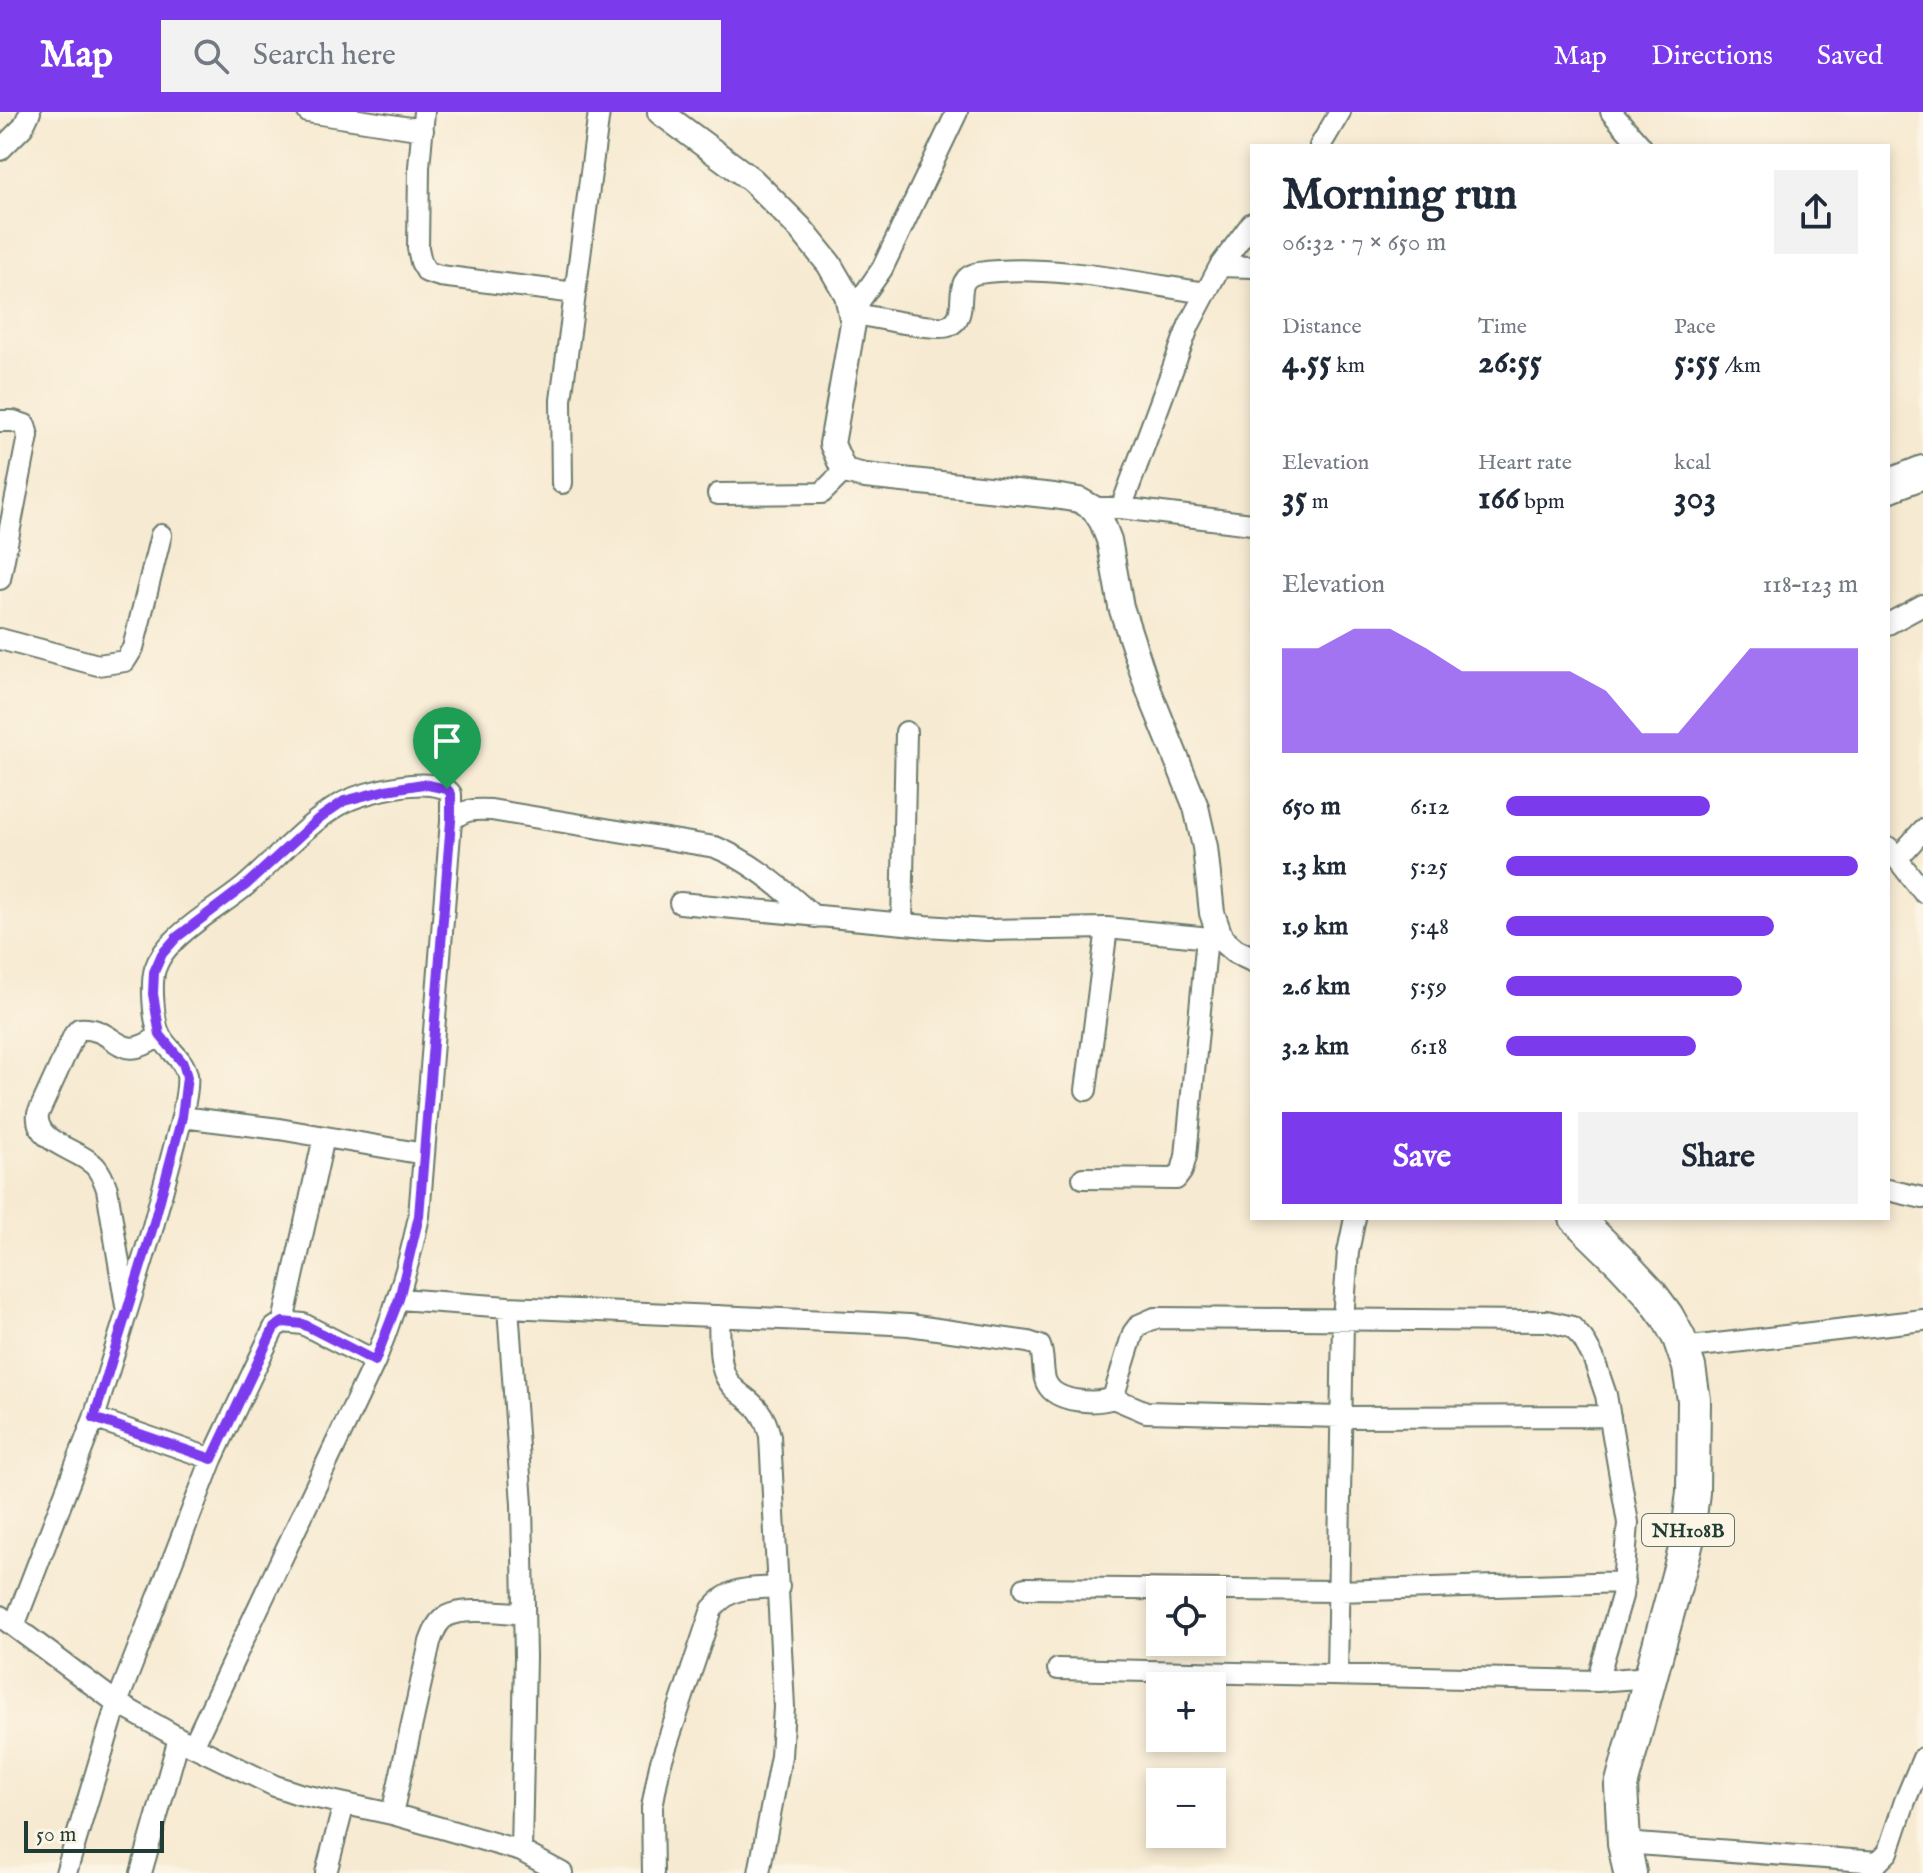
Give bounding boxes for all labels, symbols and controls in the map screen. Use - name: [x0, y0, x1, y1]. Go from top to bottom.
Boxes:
- search box: [161, 20, 721, 92]
- text: Map: [40, 32, 113, 80]
- icon: search: [189, 34, 233, 78]
- text: Search here: [253, 37, 396, 75]
- text: Map: [1553, 39, 1607, 74]
- text: Directions: [1651, 39, 1773, 74]
- text: Saved: [1817, 39, 1883, 74]
- text: Morning run: [1282, 168, 1517, 224]
- button: share: [1774, 170, 1858, 254]
- text: 06:32 · 7 × 650 m: [1282, 226, 1446, 259]
- text: Distance: [1282, 313, 1362, 341]
- text: Time: [1478, 313, 1527, 341]
- text: Pace: [1674, 313, 1716, 341]
- text: 4.55: [1282, 341, 1331, 384]
- text: 26:55: [1478, 341, 1542, 384]
- text: 5:55: [1674, 341, 1720, 384]
- text: km: [1331, 352, 1365, 380]
- text: /km: [1720, 352, 1761, 380]
- text: Elevation: [1282, 449, 1369, 477]
- text: Heart rate: [1478, 449, 1572, 477]
- text: kcal: [1674, 449, 1711, 477]
- text: 35: [1282, 477, 1307, 520]
- text: 166: [1478, 477, 1519, 520]
- text: 303: [1674, 477, 1716, 520]
- text: m: [1307, 488, 1329, 516]
- text: bpm: [1519, 488, 1565, 516]
- text: Elevation: [1282, 568, 1385, 601]
- text: 118–123 m: [1762, 568, 1858, 601]
- pin: [413, 707, 481, 789]
- icon: arrive: [425, 719, 469, 763]
- text: 650 m: [1282, 790, 1341, 823]
- text: 6:12: [1410, 790, 1450, 823]
- text: 1.3 km: [1282, 850, 1347, 883]
- text: 5:25: [1410, 850, 1448, 883]
- text: 1.9 km: [1282, 910, 1348, 943]
- text: 5:48: [1410, 910, 1449, 943]
- text: 2.6 km: [1282, 970, 1350, 1003]
- text: 5:59: [1410, 970, 1447, 1003]
- text: 3.2 km: [1282, 1030, 1349, 1063]
- text: 6:18: [1410, 1030, 1448, 1063]
- button: Save: [1282, 1112, 1562, 1204]
- button: Share: [1578, 1112, 1858, 1204]
- road number: NH108B: [1642, 1514, 1734, 1546]
- map controls: [1146, 1576, 1226, 1848]
- button: locate: [1146, 1576, 1226, 1656]
- button: +: [1146, 1672, 1226, 1752]
- button: −: [1146, 1768, 1226, 1848]
- scale bar: [24, 1817, 164, 1853]
- text: 50 m: [36, 1821, 77, 1849]

